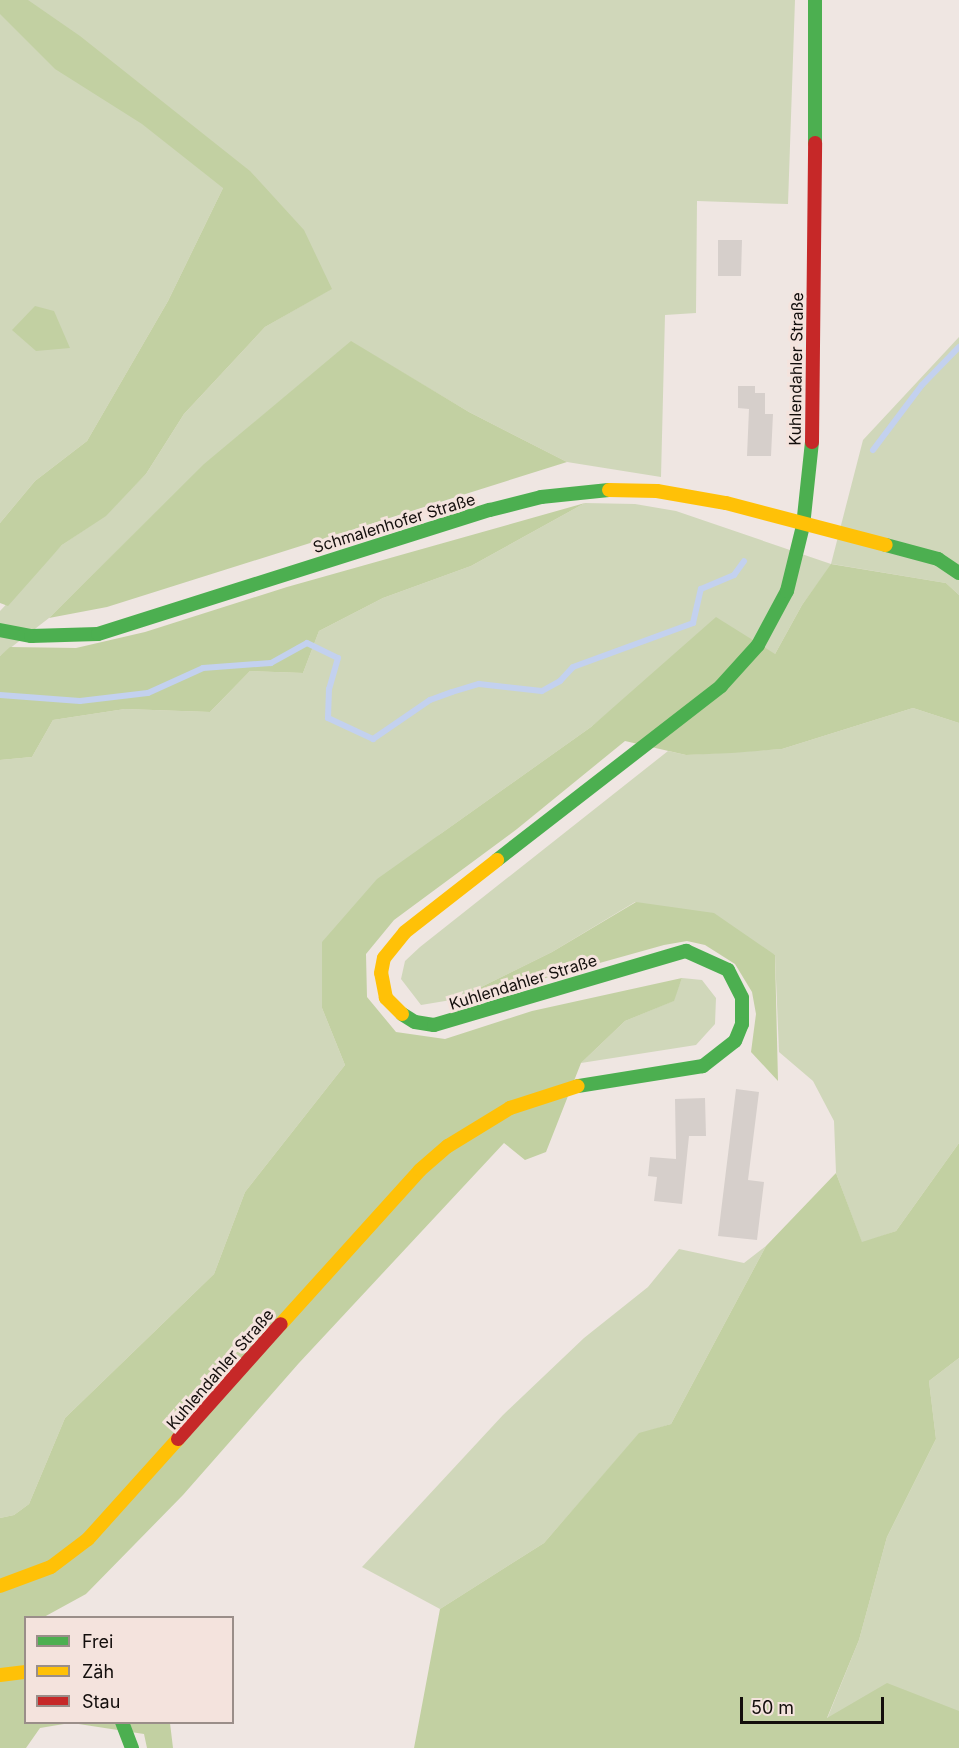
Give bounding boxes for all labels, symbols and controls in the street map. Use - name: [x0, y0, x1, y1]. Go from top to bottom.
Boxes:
- street label: Kuhlendahler Straße: [785, 292, 807, 446]
- street label: Schmalenhofer Straße: [311, 489, 477, 557]
- street label: Kuhlendahler Straße: [447, 950, 599, 1014]
- street label: Kuhlendahler Straße: [162, 1305, 278, 1433]
- legend: [24, 1616, 234, 1724]
- text: Frei: [82, 1631, 113, 1652]
- text: Zäh: [82, 1661, 114, 1682]
- scale bar: [743, 1685, 887, 1723]
- text: Stau: [82, 1691, 120, 1712]
- text: 50 m: [751, 1697, 794, 1718]

